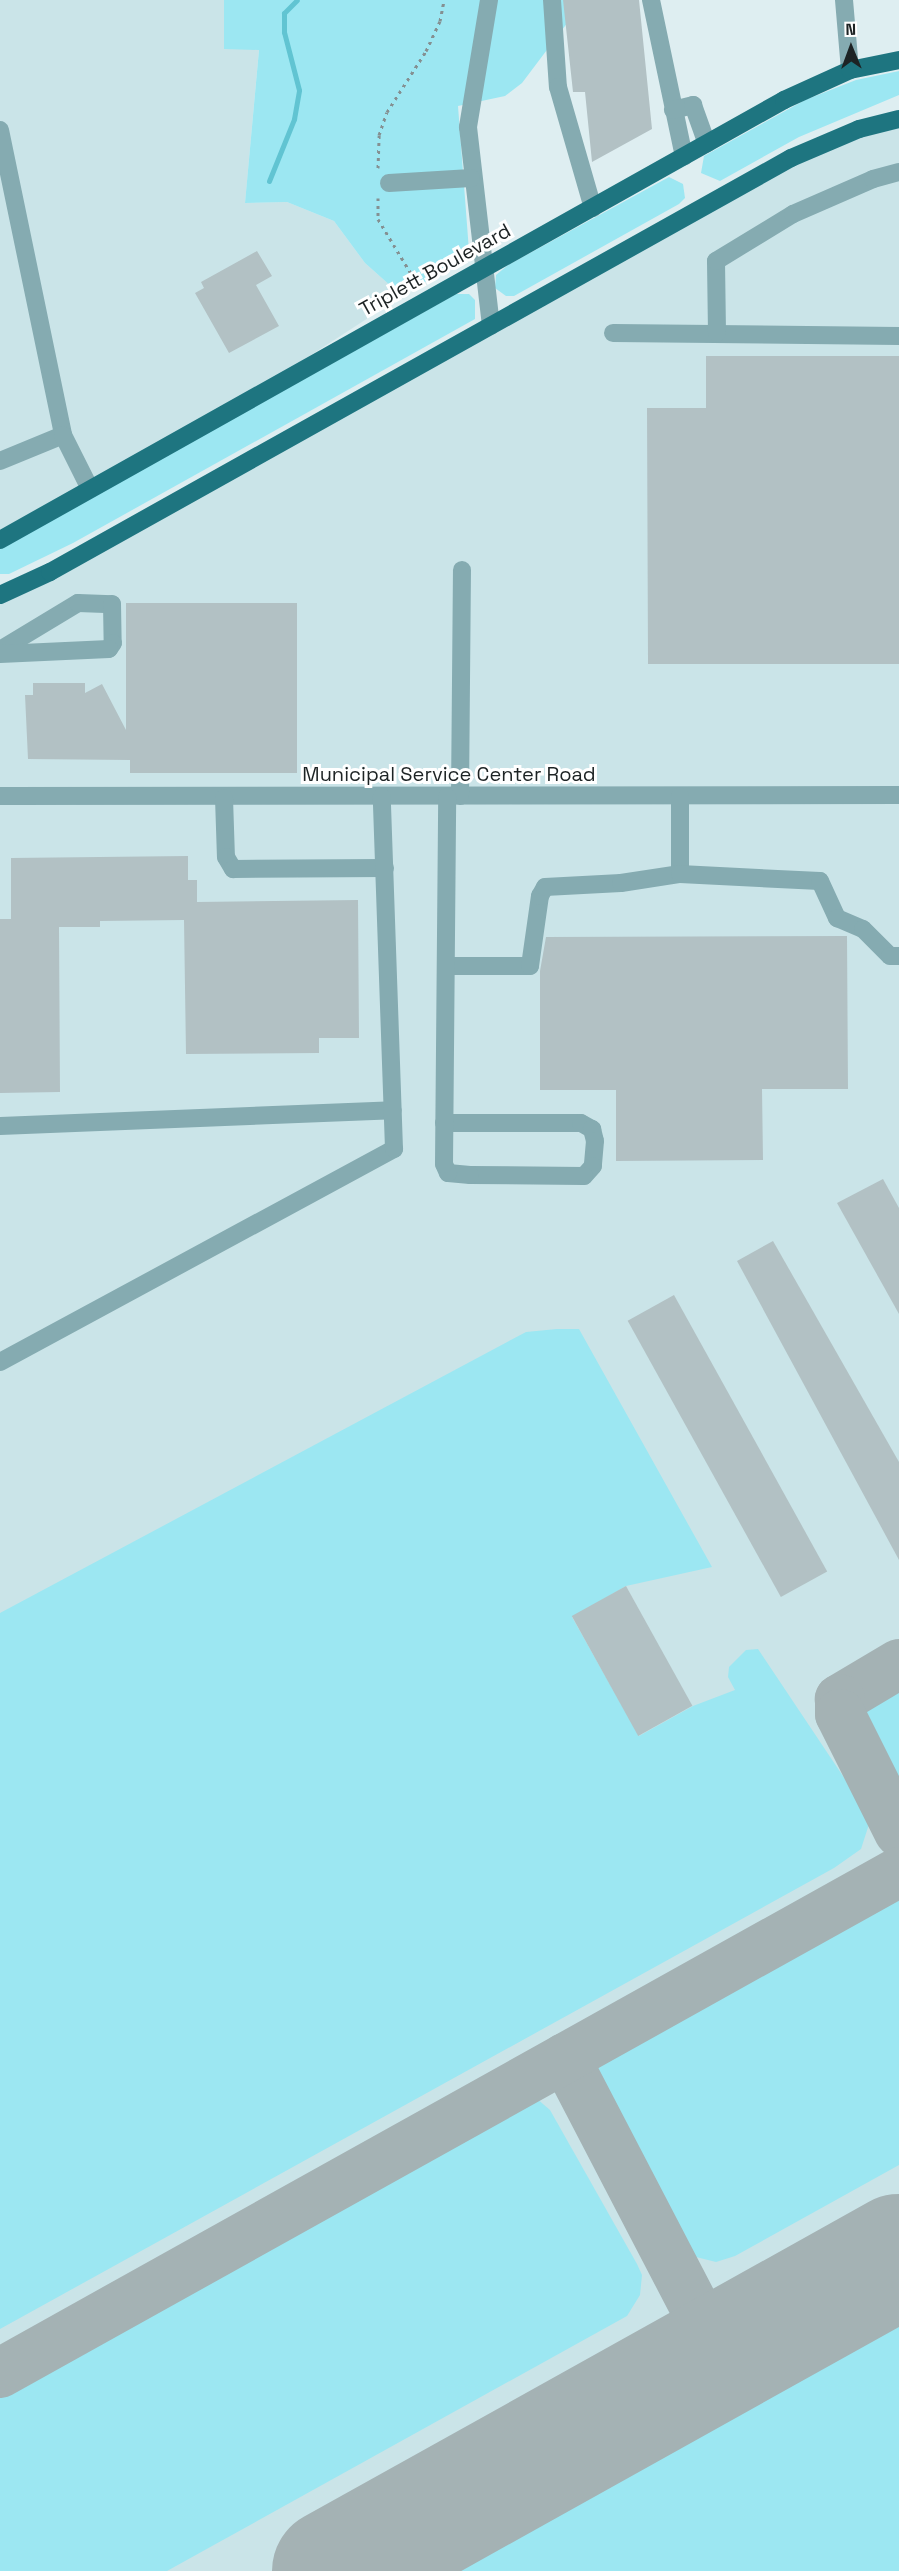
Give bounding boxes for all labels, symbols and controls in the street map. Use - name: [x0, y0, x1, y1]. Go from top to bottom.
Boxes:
- north arrow: [821, 18, 881, 78]
- text: N: [845, 19, 856, 40]
- street label: Triplett Boulevard: [355, 218, 515, 322]
- street label: Municipal Service Center Road: [302, 762, 596, 786]

